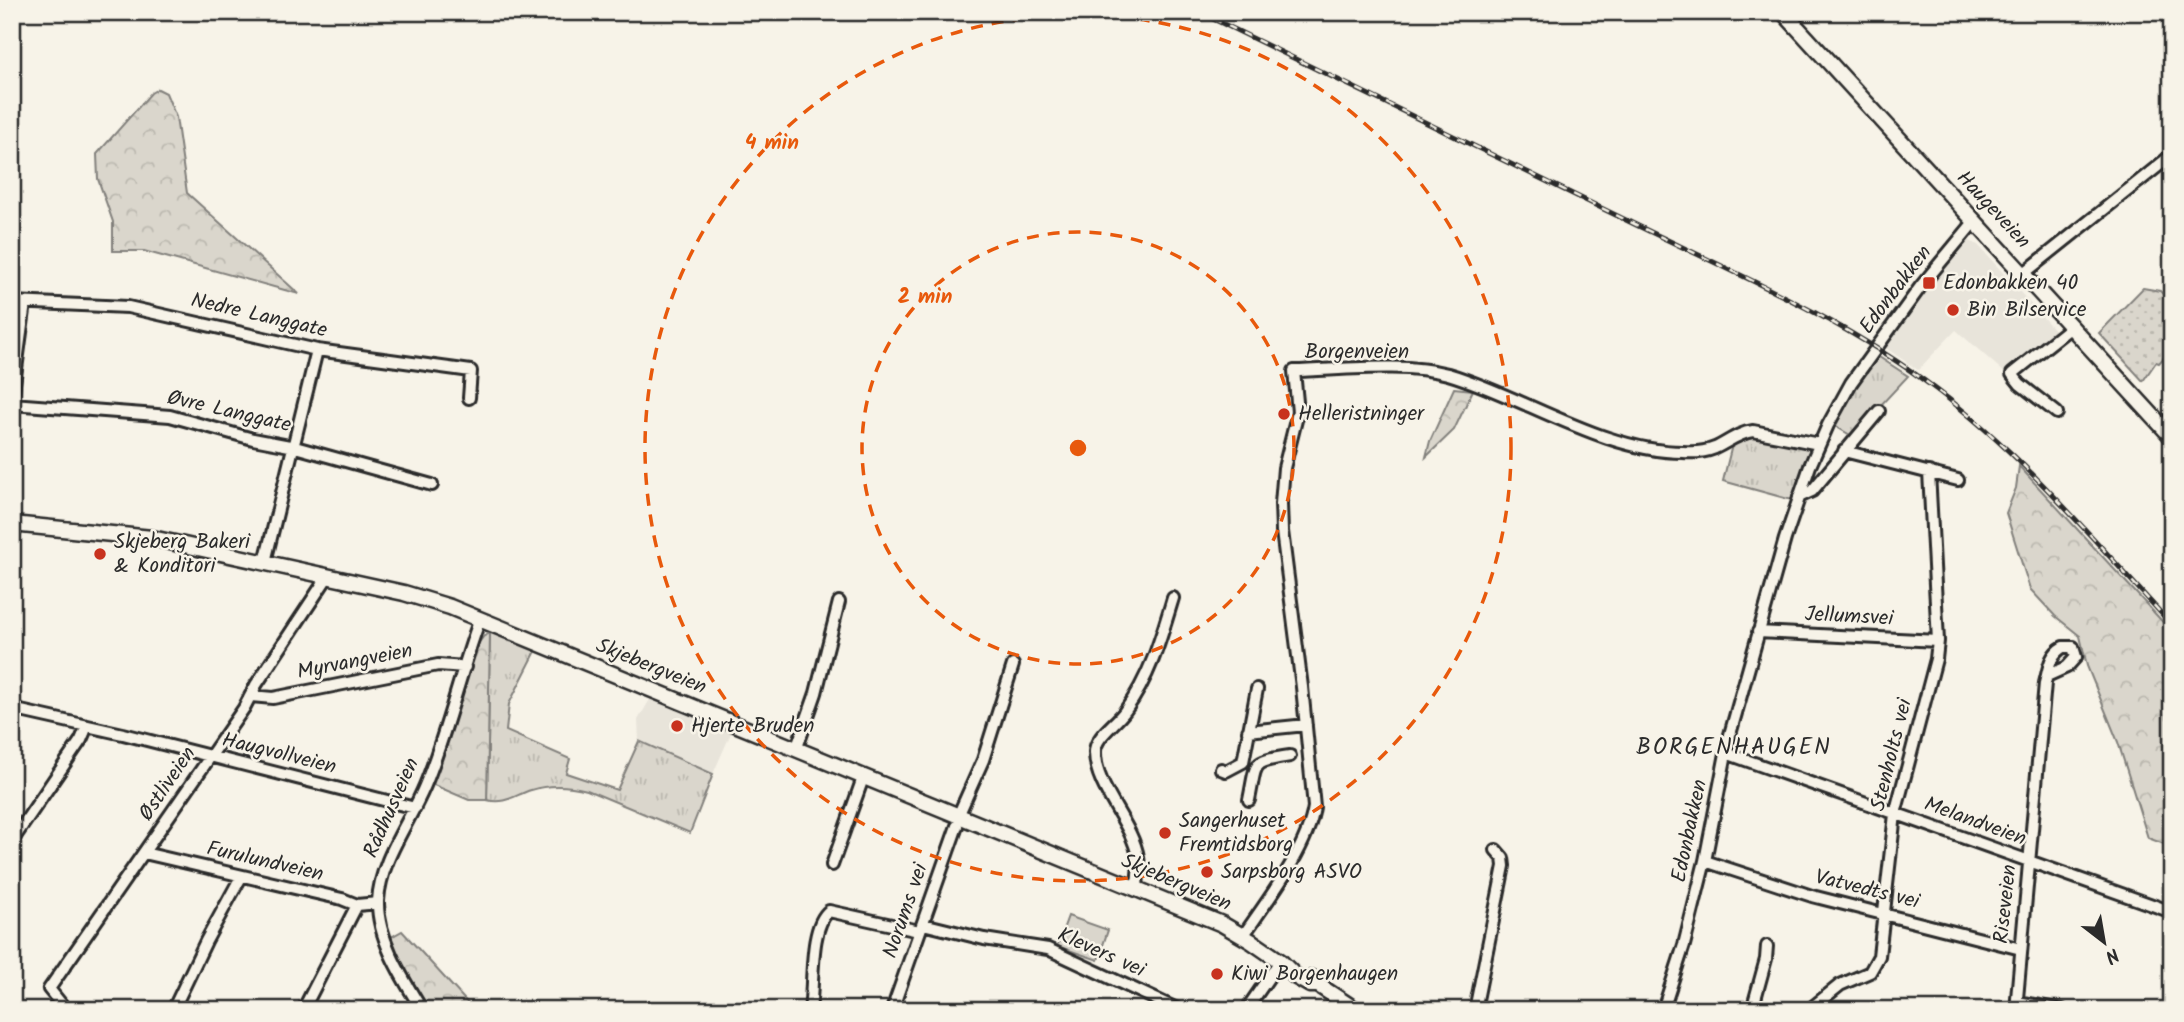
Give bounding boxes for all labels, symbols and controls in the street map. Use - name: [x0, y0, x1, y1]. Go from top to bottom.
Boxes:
- text: 4 min: [745, 127, 799, 160]
- street label: Haugeveien: [1948, 163, 2038, 257]
- street label: Edonbakken: [1851, 238, 1941, 342]
- place label: Edonbakken 40: [1943, 267, 2078, 300]
- marker: Edonbakken 40: [1921, 275, 1937, 291]
- text: 2 min: [898, 281, 952, 314]
- street label: Nedre Langgate: [188, 284, 331, 348]
- place label: Bin Bilservice: [1967, 294, 2087, 327]
- marker: Bin Bilservice: [1945, 302, 1961, 318]
- street label: Borgenveien: [1305, 336, 1409, 369]
- street label: Øvre Langgate: [164, 382, 295, 442]
- place label: Helleristninger: [1298, 398, 1425, 431]
- marker: Helleristninger: [1276, 406, 1292, 422]
- centre of rings: [1066, 436, 1090, 460]
- place label: Skjeberg Bakeri & Konditori: [114, 526, 251, 583]
- marker: Skjeberg Bakeri & Konditori: [92, 546, 108, 562]
- street label: Jellumsvei: [1804, 598, 1895, 636]
- street label: Skjebergveien: [591, 630, 711, 704]
- street label: Myrvangveien: [294, 635, 416, 689]
- street label: Stenholts vei: [1862, 694, 1922, 815]
- place label: Hjerte Bruden: [691, 710, 814, 743]
- marker: Hjerte Bruden: [669, 718, 685, 734]
- street label: Haugvollveien: [218, 724, 340, 784]
- district label: BORGENHAUGEN: [1636, 730, 1832, 766]
- street label: Østliveien: [131, 740, 205, 828]
- street label: Rådhusveien: [355, 752, 429, 864]
- street label: Edonbakken: [1663, 776, 1717, 886]
- street label: Melandveien: [1919, 788, 2031, 856]
- place label: Sangerhuset Fremtidsborg: [1179, 805, 1293, 862]
- marker: Sangerhuset Fremtidsborg: [1157, 825, 1173, 841]
- street label: Furulundveien: [203, 833, 327, 891]
- street label: Skjebergveien: [1116, 845, 1236, 921]
- place label: Sarpsborg ASVO: [1221, 856, 1362, 889]
- street label: Norums vei: [874, 858, 938, 963]
- street label: Vatvedts vei: [1811, 861, 1924, 919]
- street label: Riseveien: [1985, 863, 2027, 945]
- marker: Sarpsborg ASVO: [1199, 864, 1215, 880]
- north arrow: [2068, 906, 2138, 976]
- street label: Klevers vei: [1052, 919, 1151, 987]
- text: N: [2099, 939, 2125, 971]
- place label: Kiwi Borgenhaugen: [1231, 958, 1398, 991]
- marker: Kiwi Borgenhaugen: [1209, 966, 1225, 982]

